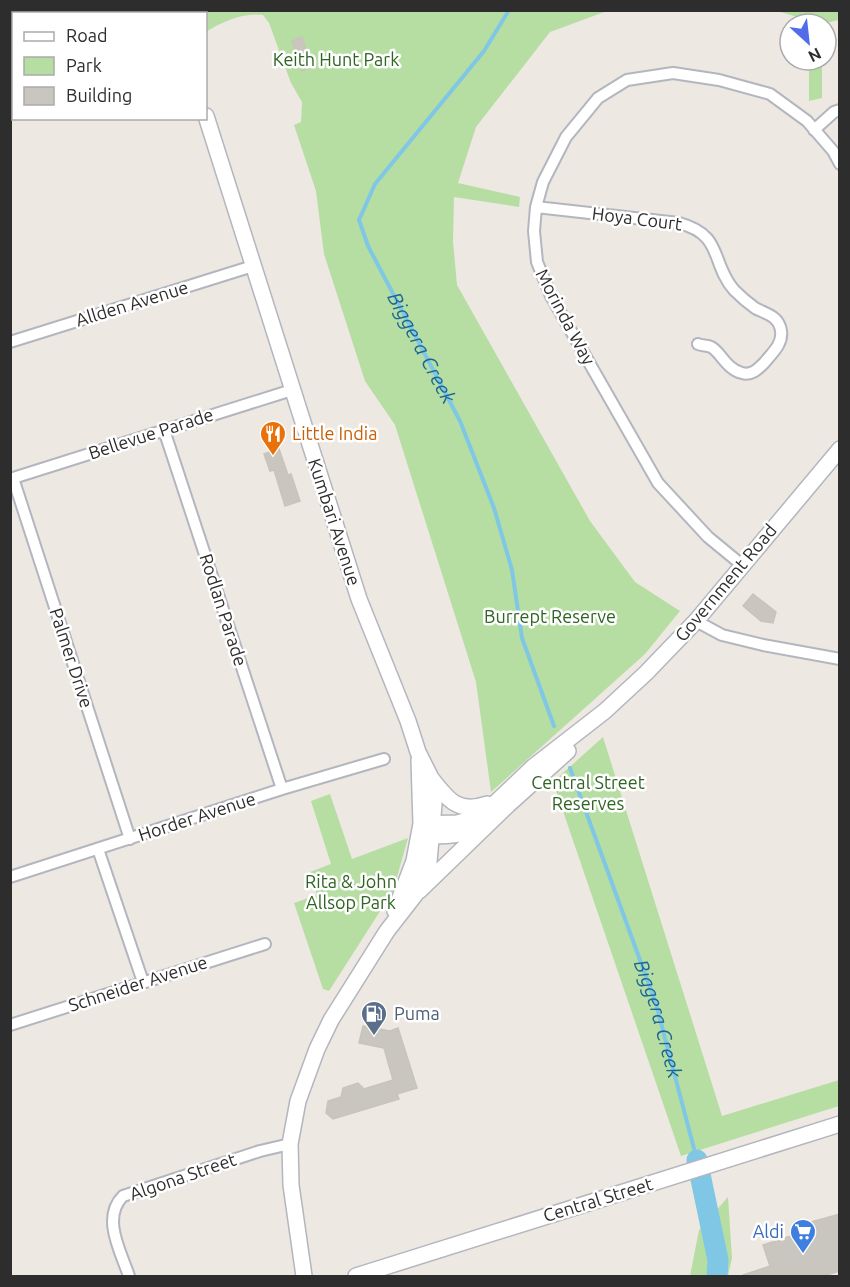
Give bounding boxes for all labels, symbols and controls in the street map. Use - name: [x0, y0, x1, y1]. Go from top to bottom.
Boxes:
- legend: [12, 12, 207, 120]
- north arrow: [778, 12, 838, 72]
- text: Road: [66, 25, 108, 45]
- text: N: [805, 45, 824, 66]
- park label: Keith Hunt Park: [273, 49, 399, 69]
- text: Park: [66, 55, 102, 75]
- text: Building: [66, 85, 132, 105]
- street label: Hoya Court: [591, 203, 683, 233]
- street label: Morinda Way: [532, 265, 600, 368]
- street label: Allden Avenue: [73, 276, 190, 330]
- water label: Biggera Creek: [383, 288, 461, 408]
- street label: Bellevue Parade: [86, 403, 216, 463]
- restaurant icon: Little India: [258, 419, 288, 457]
- place label: Little India: [292, 423, 378, 443]
- street label: Kumbari Avenue: [305, 456, 365, 588]
- street label: Government Road: [670, 520, 780, 645]
- street label: Rodlan Parade: [196, 551, 252, 668]
- street label: Palmer Drive: [46, 605, 97, 710]
- park label: Burrept Reserve: [484, 606, 616, 626]
- park label: Central Street Reserves: [531, 772, 645, 813]
- street label: Horder Avenue: [136, 788, 258, 844]
- park label: Rita & John Allsop Park: [305, 871, 397, 912]
- street label: Schneider Avenue: [66, 951, 210, 1015]
- water label: Biggera Creek: [630, 956, 687, 1081]
- fuel station icon: Puma: [359, 999, 389, 1037]
- place label: Puma: [394, 1003, 440, 1023]
- street label: Algona Street: [127, 1148, 239, 1204]
- street label: Central Street: [541, 1173, 655, 1225]
- supermarket icon: Aldi: [788, 1217, 818, 1255]
- place label: Aldi: [753, 1221, 784, 1241]

